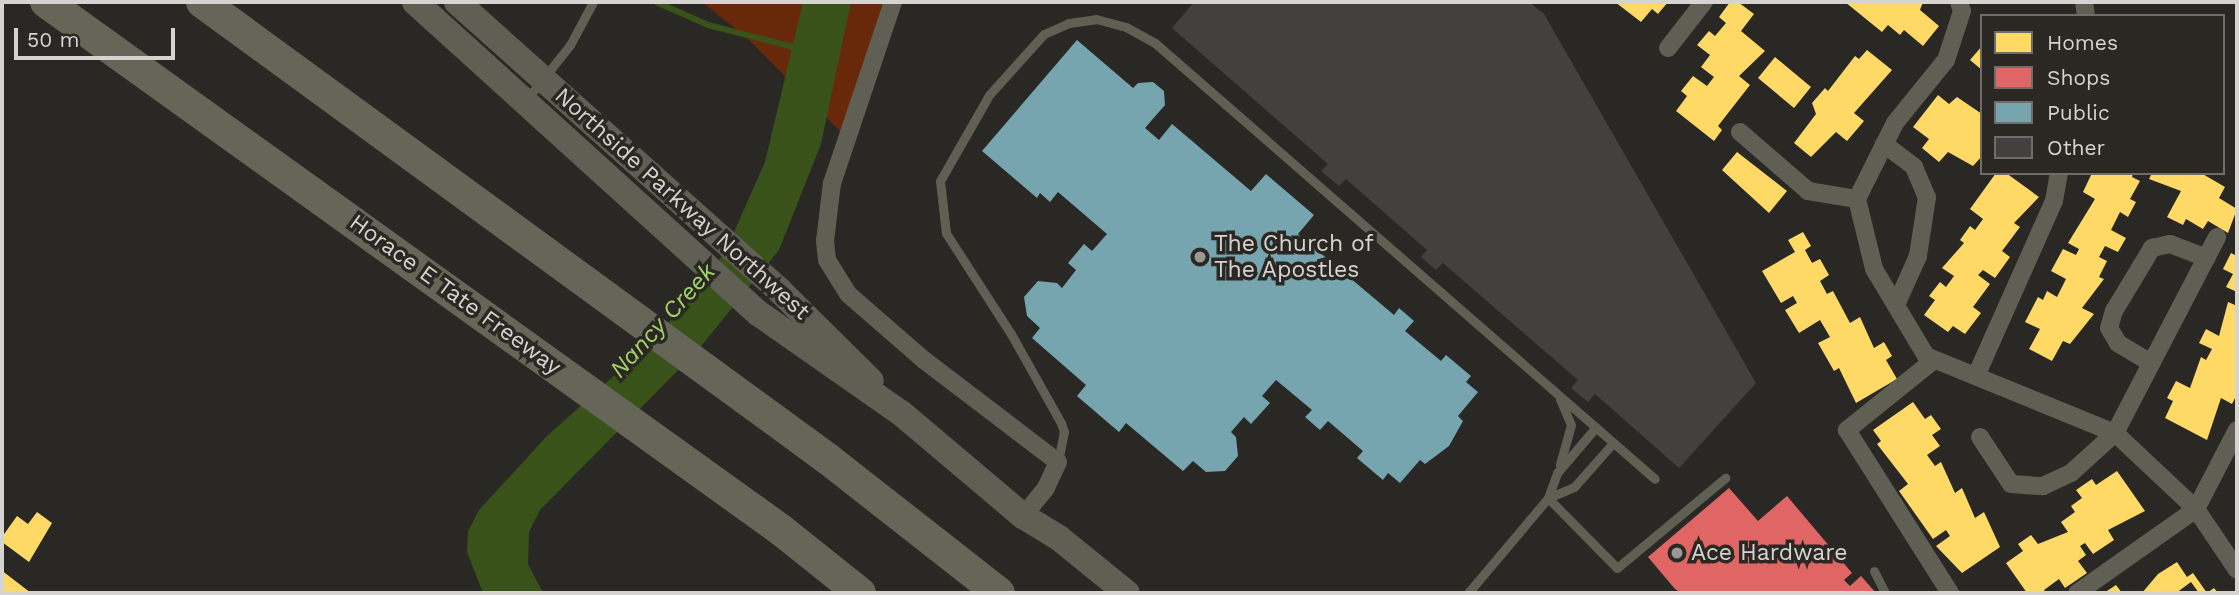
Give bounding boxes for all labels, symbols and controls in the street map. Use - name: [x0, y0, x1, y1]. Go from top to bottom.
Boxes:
- scale bar: [18, 14, 178, 58]
- legend: [1980, 14, 2225, 175]
- text: 50 m: [27, 27, 79, 52]
- text: Homes: [2047, 30, 2118, 55]
- text: Shops: [2047, 65, 2110, 90]
- street label: Northside Parkway Northwest: [549, 82, 815, 326]
- text: Public: [2047, 100, 2110, 125]
- text: Other: [2047, 135, 2105, 160]
- street label: Horace E Tate Freeway: [344, 209, 566, 381]
- place label: The Church of The Apostles: [1214, 230, 1374, 284]
- marker: The Church of The Apostles: [1192, 249, 1208, 265]
- water label: Nancy Creek: [604, 258, 722, 384]
- place label: Ace Hardware: [1691, 539, 1847, 567]
- marker: Ace Hardware: [1669, 545, 1685, 561]

